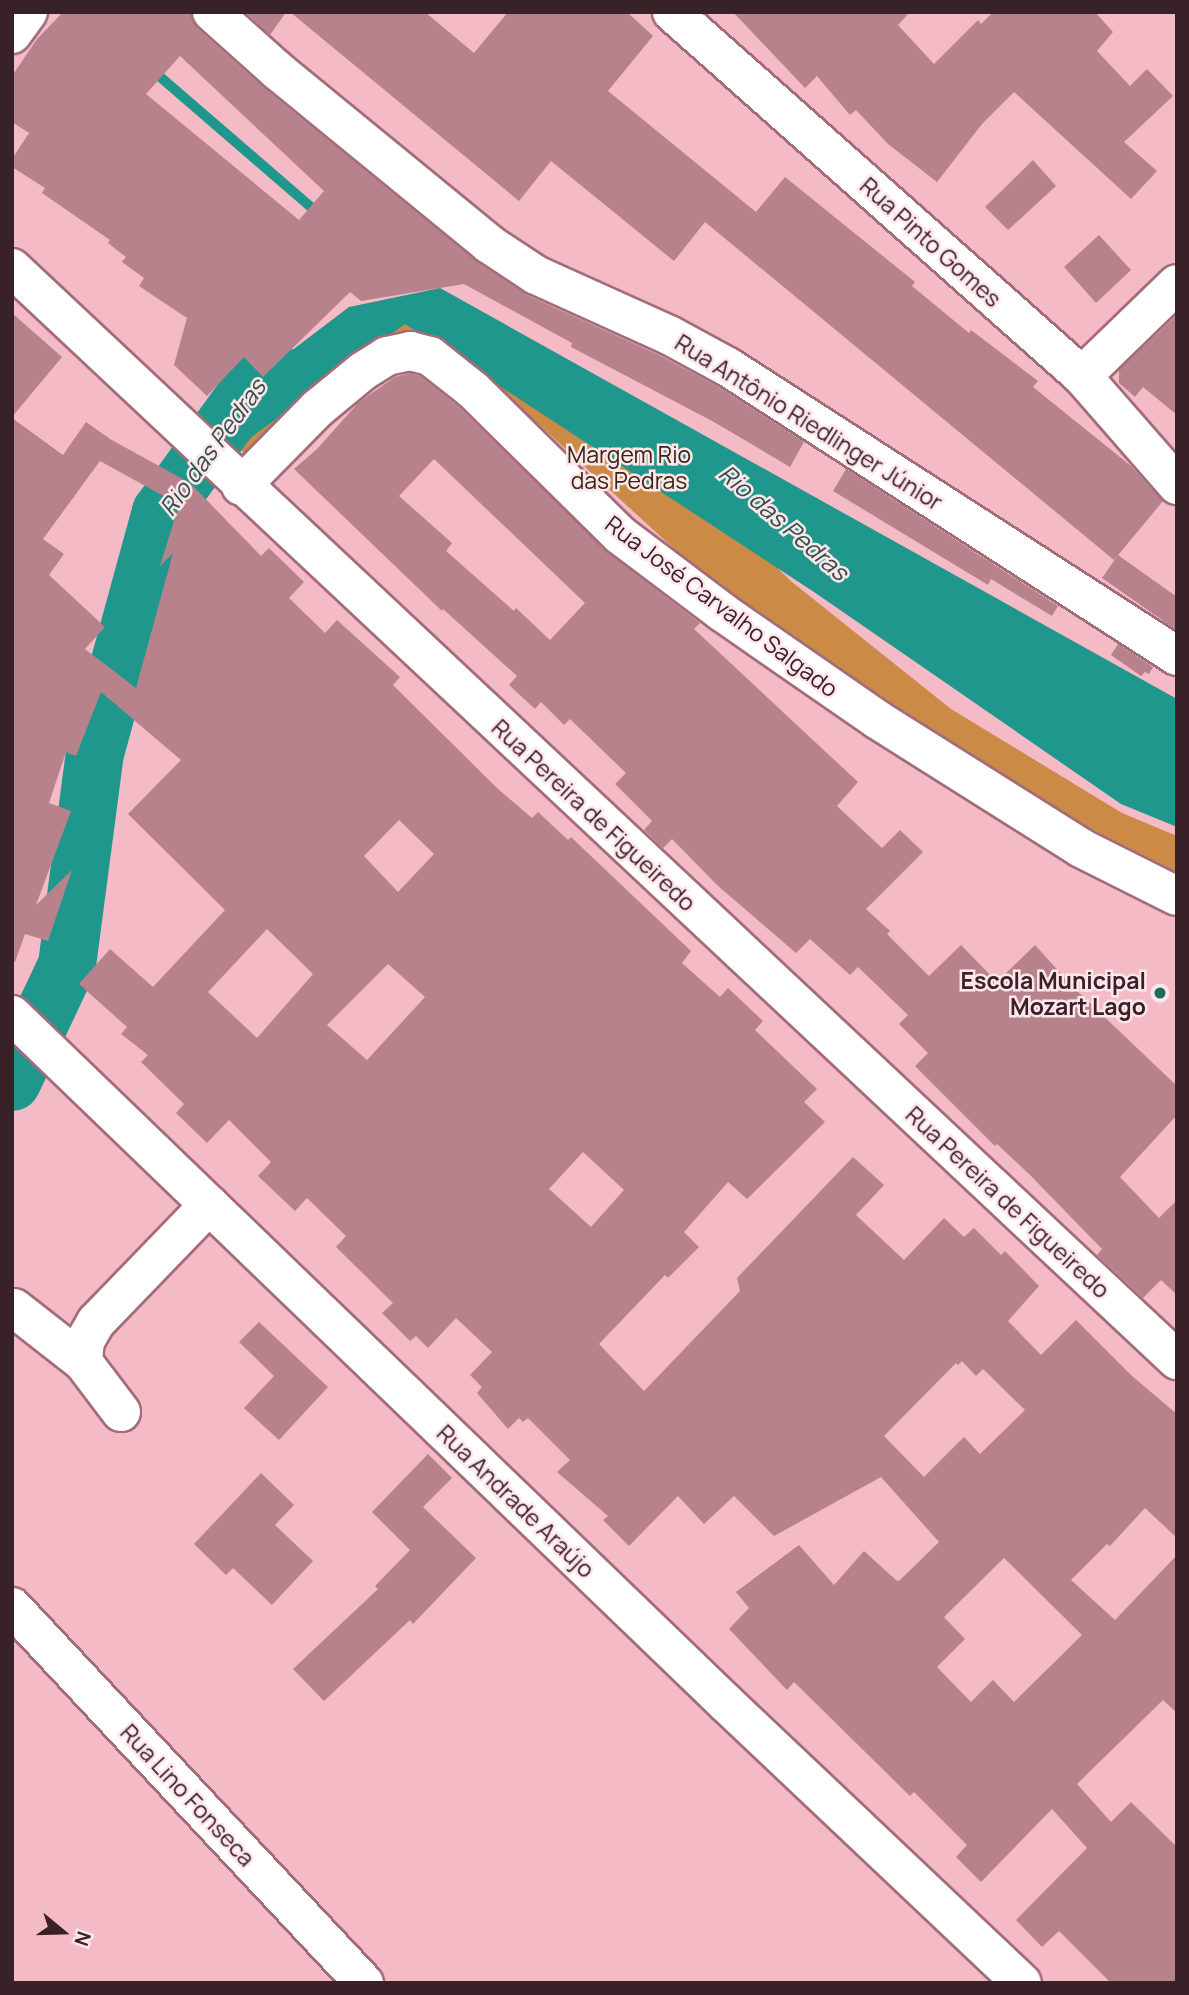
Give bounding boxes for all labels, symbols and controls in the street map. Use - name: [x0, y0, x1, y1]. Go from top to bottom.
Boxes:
- street label: Rua Pinto Gomes: [855, 171, 1007, 313]
- street label: Rua Antônio Riedlinger Júnior: [670, 328, 948, 516]
- water label: Rio das Pedras: [153, 373, 271, 521]
- park label: Margem Rio das Pedras: [567, 440, 691, 494]
- water label: Rio das Pedras: [714, 458, 854, 586]
- street label: Rua José Carvalho Salgado: [600, 509, 844, 703]
- street label: Rua Pereira de Figueiredo: [486, 713, 702, 917]
- place label: Escola Municipal Mozart Lago: [961, 966, 1146, 1020]
- marker: Escola Municipal Mozart Lago: [1152, 985, 1168, 1001]
- street label: Rua Pereira de Figueiredo: [900, 1100, 1116, 1304]
- street label: Rua Andrade Araújo: [432, 1419, 600, 1583]
- street label: Rua Lino Fonseca: [115, 1718, 261, 1872]
- north arrow: [28, 1897, 98, 1967]
- text: N: [68, 1928, 97, 1950]

